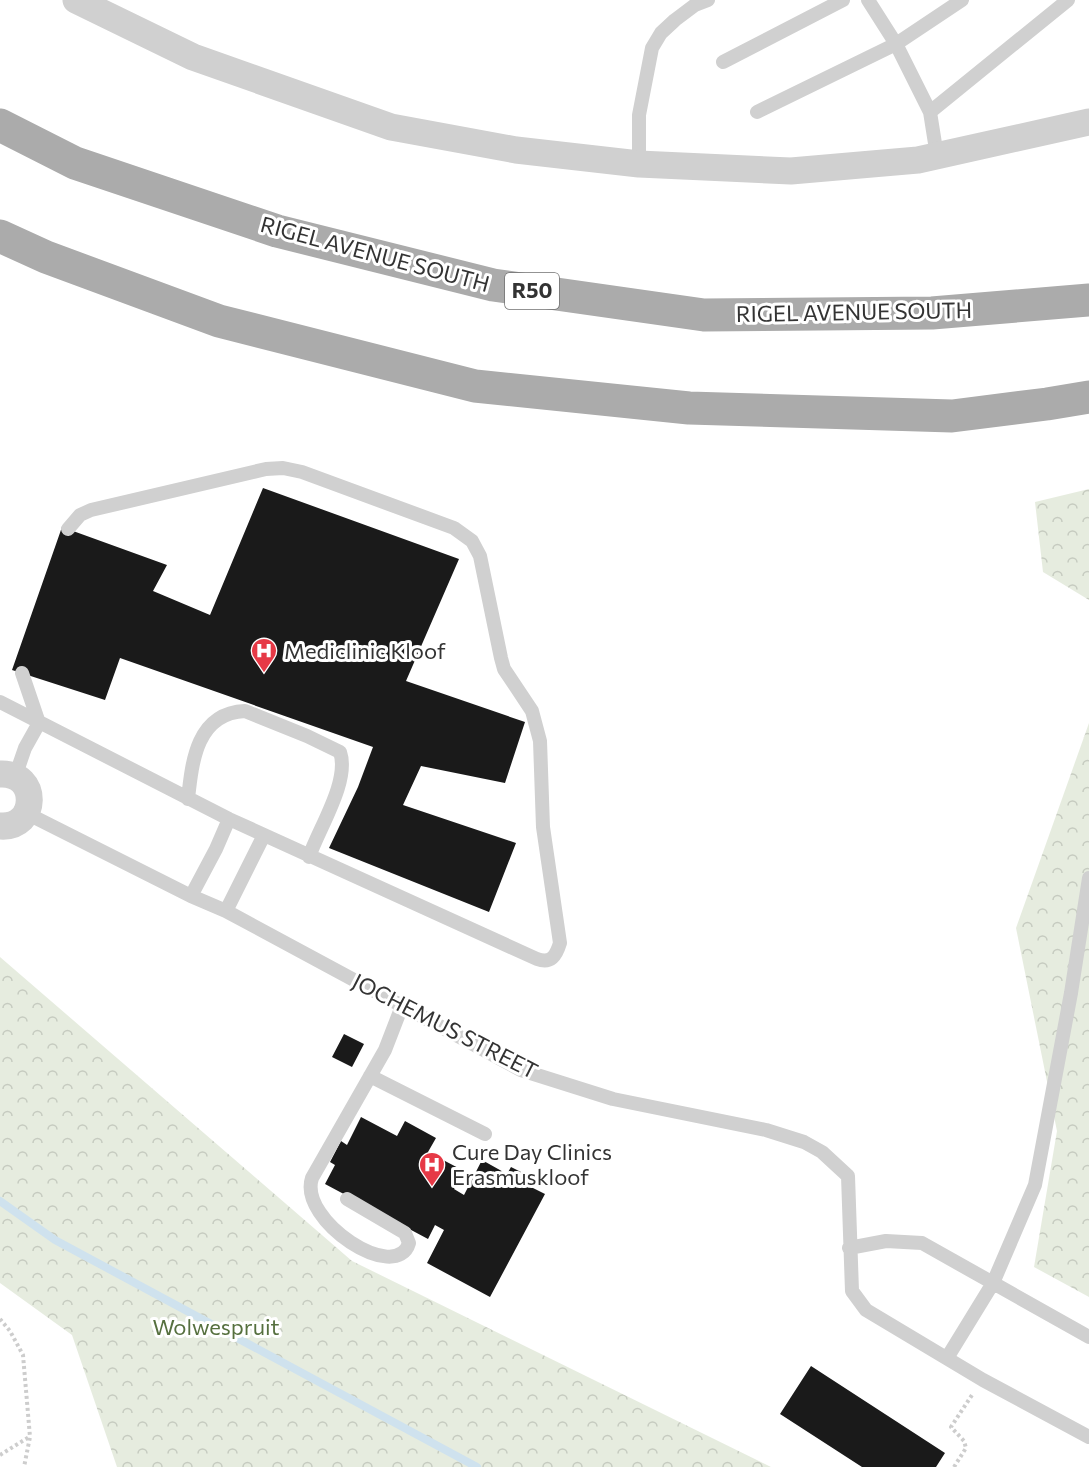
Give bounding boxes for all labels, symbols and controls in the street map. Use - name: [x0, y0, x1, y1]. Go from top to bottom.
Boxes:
- street label: RIGEL AVENUE SOUTH: [258, 210, 493, 297]
- road number: R50: [505, 273, 559, 309]
- street label: RIGEL AVENUE SOUTH: [736, 296, 972, 327]
- hospital icon: Mediclinic Kloof: [249, 636, 279, 674]
- place label: Mediclinic Kloof: [284, 637, 446, 664]
- street label: JOCHEMUS STREET: [348, 967, 543, 1084]
- place label: Cure Day Clinics Erasmuskloof: [452, 1138, 612, 1190]
- hospital icon: Cure Day Clinics Erasmuskloof: [417, 1150, 447, 1188]
- park label: Wolwespruit: [152, 1313, 280, 1340]

